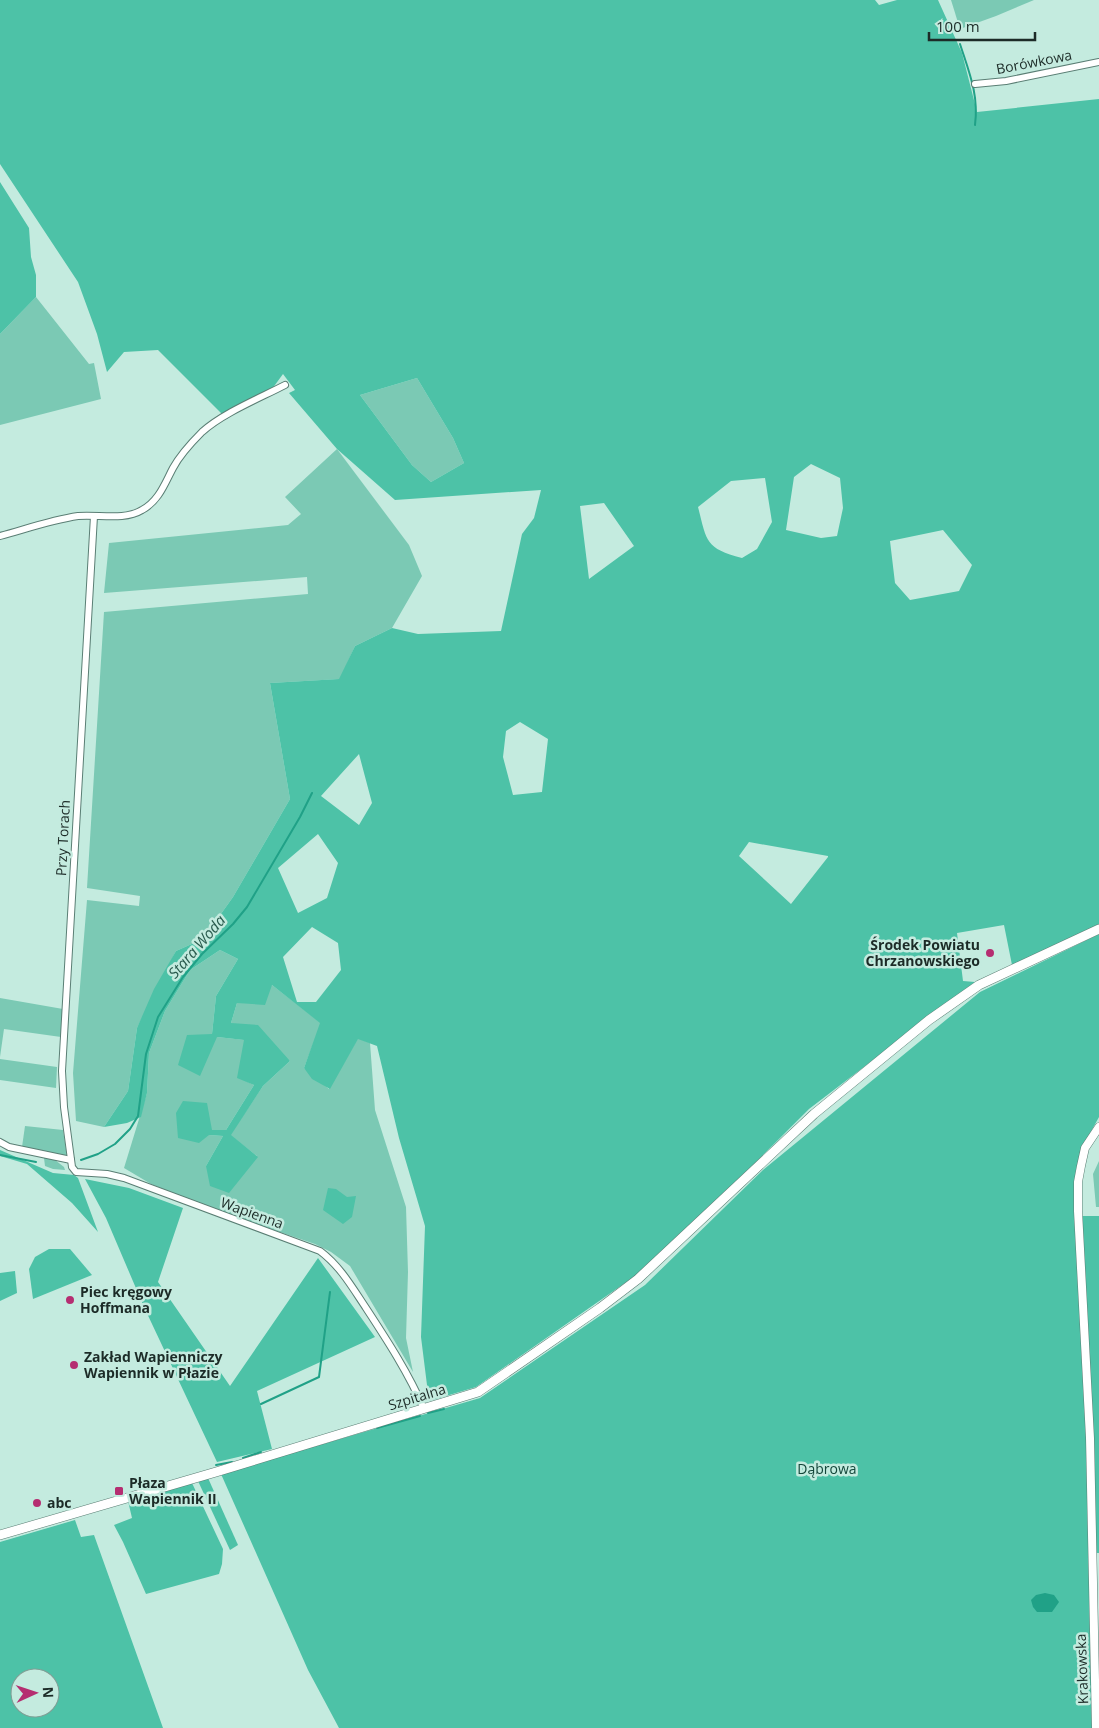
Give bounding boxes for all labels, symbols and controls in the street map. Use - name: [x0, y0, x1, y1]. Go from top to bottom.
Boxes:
- scale bar: [929, 10, 1035, 42]
- text: 100 m: [936, 16, 980, 36]
- street label: Borówkowa: [994, 45, 1073, 78]
- street label: Przy Torach: [51, 799, 74, 877]
- water label: Stara Woda: [163, 910, 230, 982]
- place label: Środek Powiatu Chrzanowskiego: [866, 935, 980, 970]
- marker: Środek Powiatu Chrzanowskiego: [984, 947, 996, 959]
- street label: Wapienna: [218, 1192, 286, 1233]
- place label: Piec kręgowy Hoffmana: [80, 1282, 172, 1317]
- marker: Piec kręgowy Hoffmana: [64, 1294, 76, 1306]
- place label: Zakład Wapienniczy Wapiennik w Płazie: [84, 1347, 223, 1382]
- marker: Zakład Wapienniczy Wapiennik w Płazie: [68, 1359, 80, 1371]
- street label: Szpitalna: [386, 1379, 448, 1414]
- park label: Dąbrowa: [797, 1459, 857, 1478]
- place label: Płaza Wapiennik II: [129, 1473, 217, 1508]
- marker: Płaza Wapiennik II: [113, 1485, 125, 1497]
- place label: abc: [47, 1493, 72, 1512]
- marker: abc: [31, 1497, 43, 1509]
- street label: Krakowska: [1071, 1633, 1092, 1705]
- north arrow: [10, 1668, 60, 1718]
- text: N: [39, 1686, 58, 1698]

